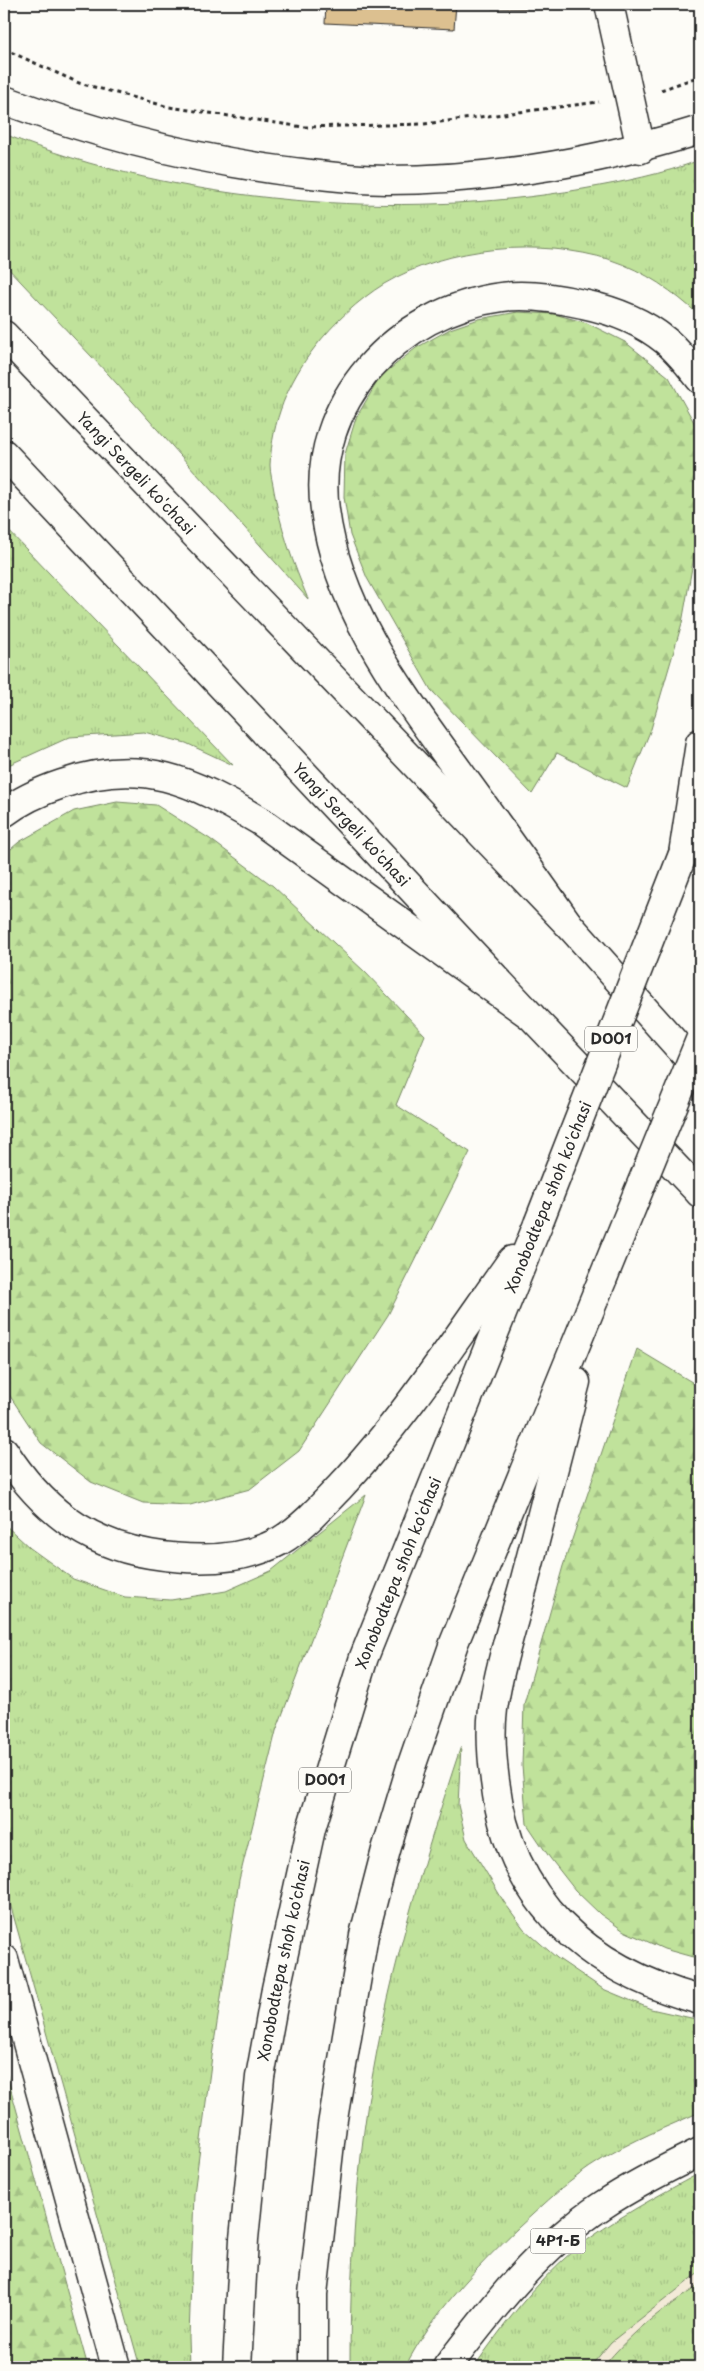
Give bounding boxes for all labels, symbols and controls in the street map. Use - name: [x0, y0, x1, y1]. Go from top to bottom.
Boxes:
- street label: Yangi Sergeli ko'chasi: [72, 405, 202, 539]
- street label: Yangi Sergeli ko'chasi: [288, 756, 417, 891]
- road number: D001: [585, 1026, 637, 1052]
- street label: Xonobodtepa shoh ko'chasi: [498, 1097, 597, 1296]
- street label: Xonobodtepa shoh ko'chasi: [348, 1473, 446, 1671]
- road number: D001: [299, 1768, 351, 1792]
- street label: Xonobodtepa shoh ko'chasi: [250, 1857, 315, 2063]
- road number: 4Р1-Б: [530, 2228, 586, 2254]

